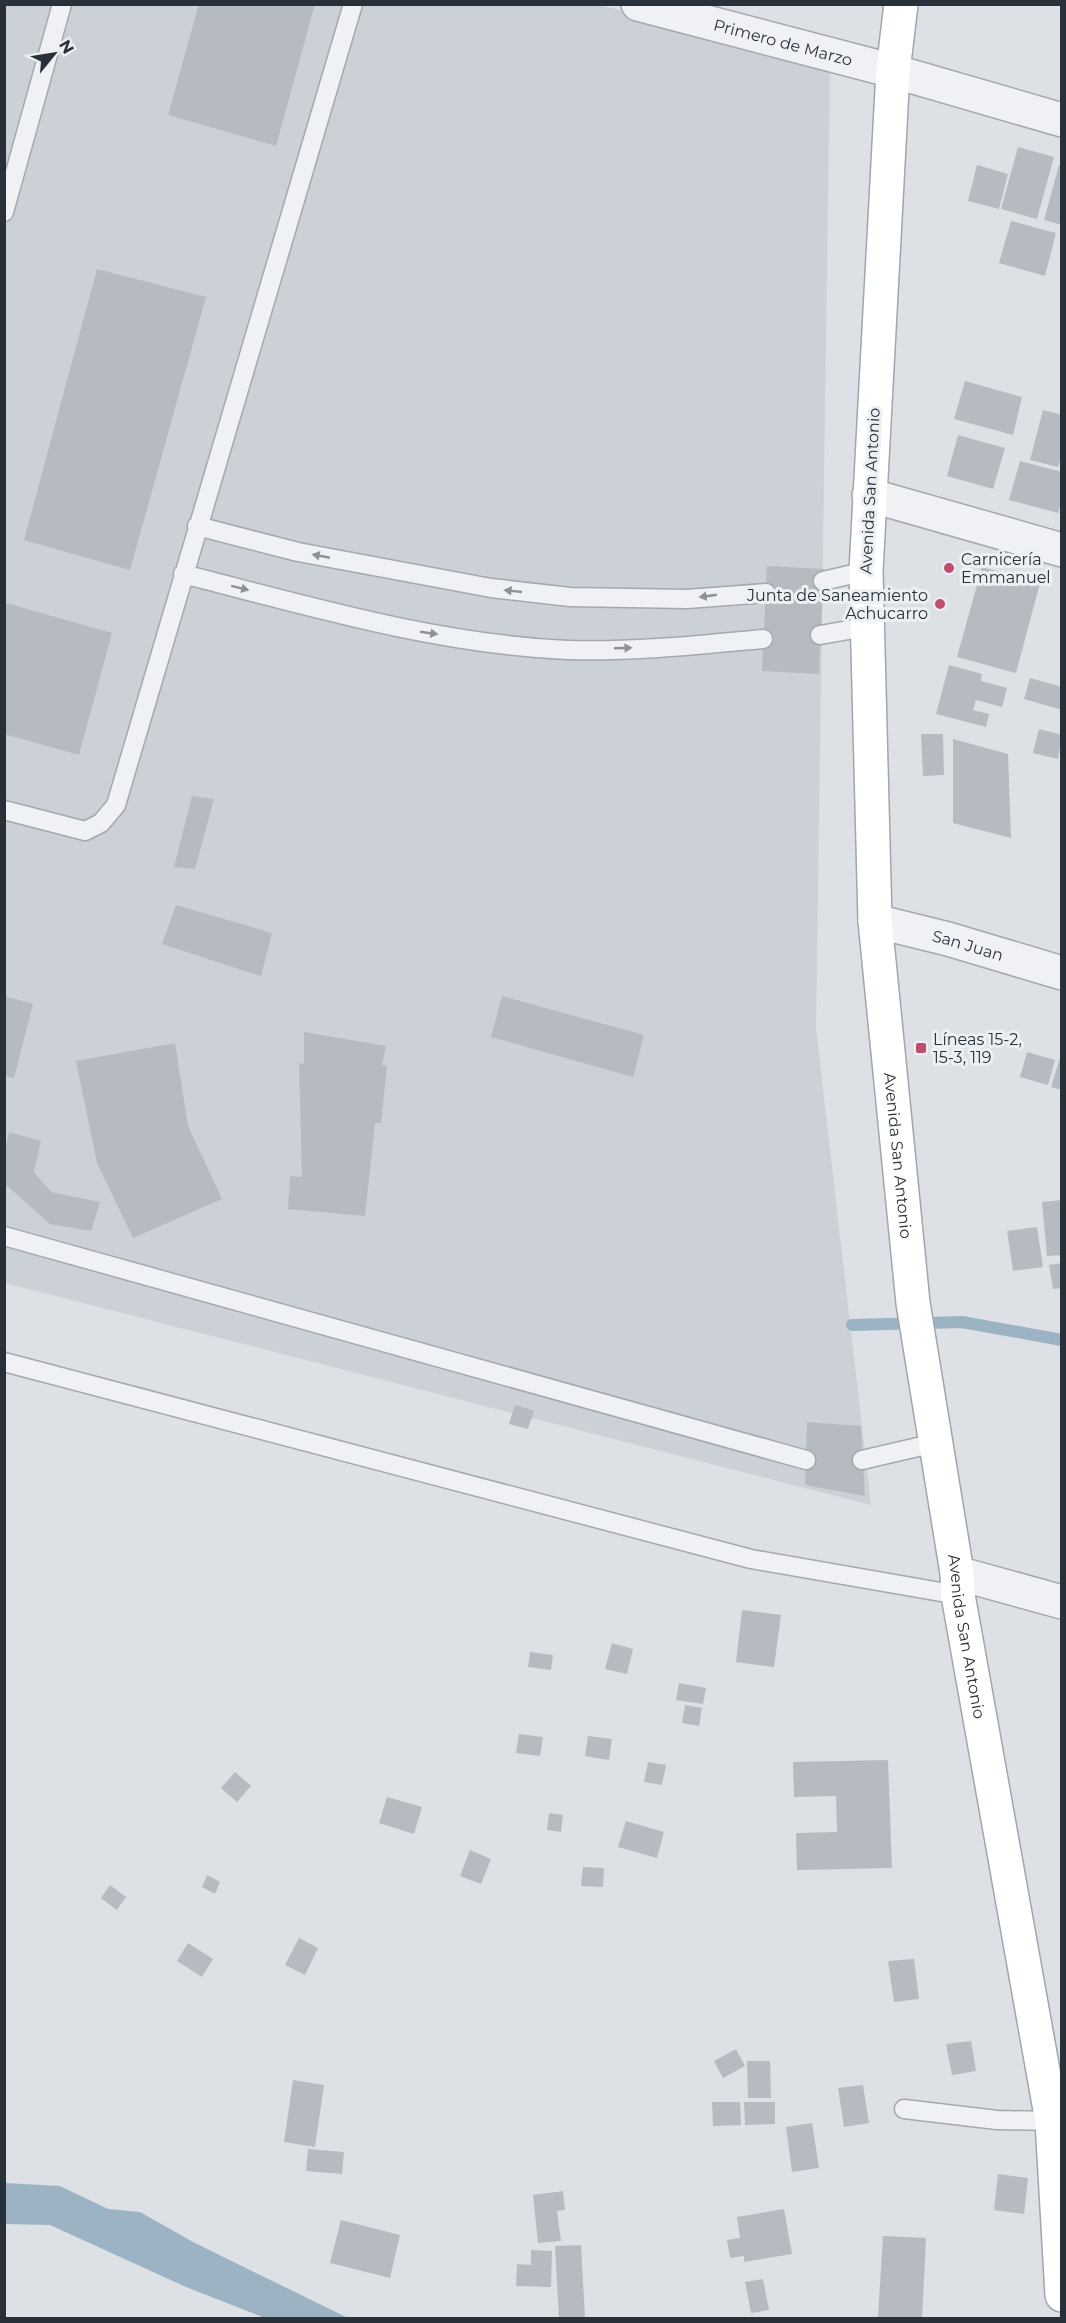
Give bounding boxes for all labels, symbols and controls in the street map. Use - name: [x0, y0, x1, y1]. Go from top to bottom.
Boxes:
- street label: Primero de Marzo: [712, 15, 855, 69]
- north arrow: [24, 24, 84, 84]
- text: N: [55, 36, 78, 57]
- street label: Avenida San Antonio: [856, 407, 884, 575]
- place label: Carnicería Emmanuel: [961, 550, 1051, 587]
- one-way arrow: [312, 551, 331, 560]
- marker: Carnicería Emmanuel: [942, 561, 956, 575]
- one-way arrow: [231, 584, 249, 594]
- one-way arrow: [504, 586, 523, 595]
- place label: Junta de Saneamiento Achucarro: [746, 586, 928, 623]
- one-way arrow: [698, 592, 717, 601]
- marker: Junta de Saneamiento Achucarro: [933, 597, 947, 611]
- one-way arrow: [420, 628, 439, 637]
- one-way arrow: [614, 643, 633, 653]
- street label: San Juan: [930, 926, 1006, 965]
- place label: Líneas 15-2, 15-3, 119: [933, 1030, 1022, 1067]
- marker: Líneas 15-2, 15-3, 119: [914, 1041, 928, 1055]
- street label: Avenida San Antonio: [881, 1072, 916, 1240]
- street label: Avenida San Antonio: [945, 1553, 989, 1720]

